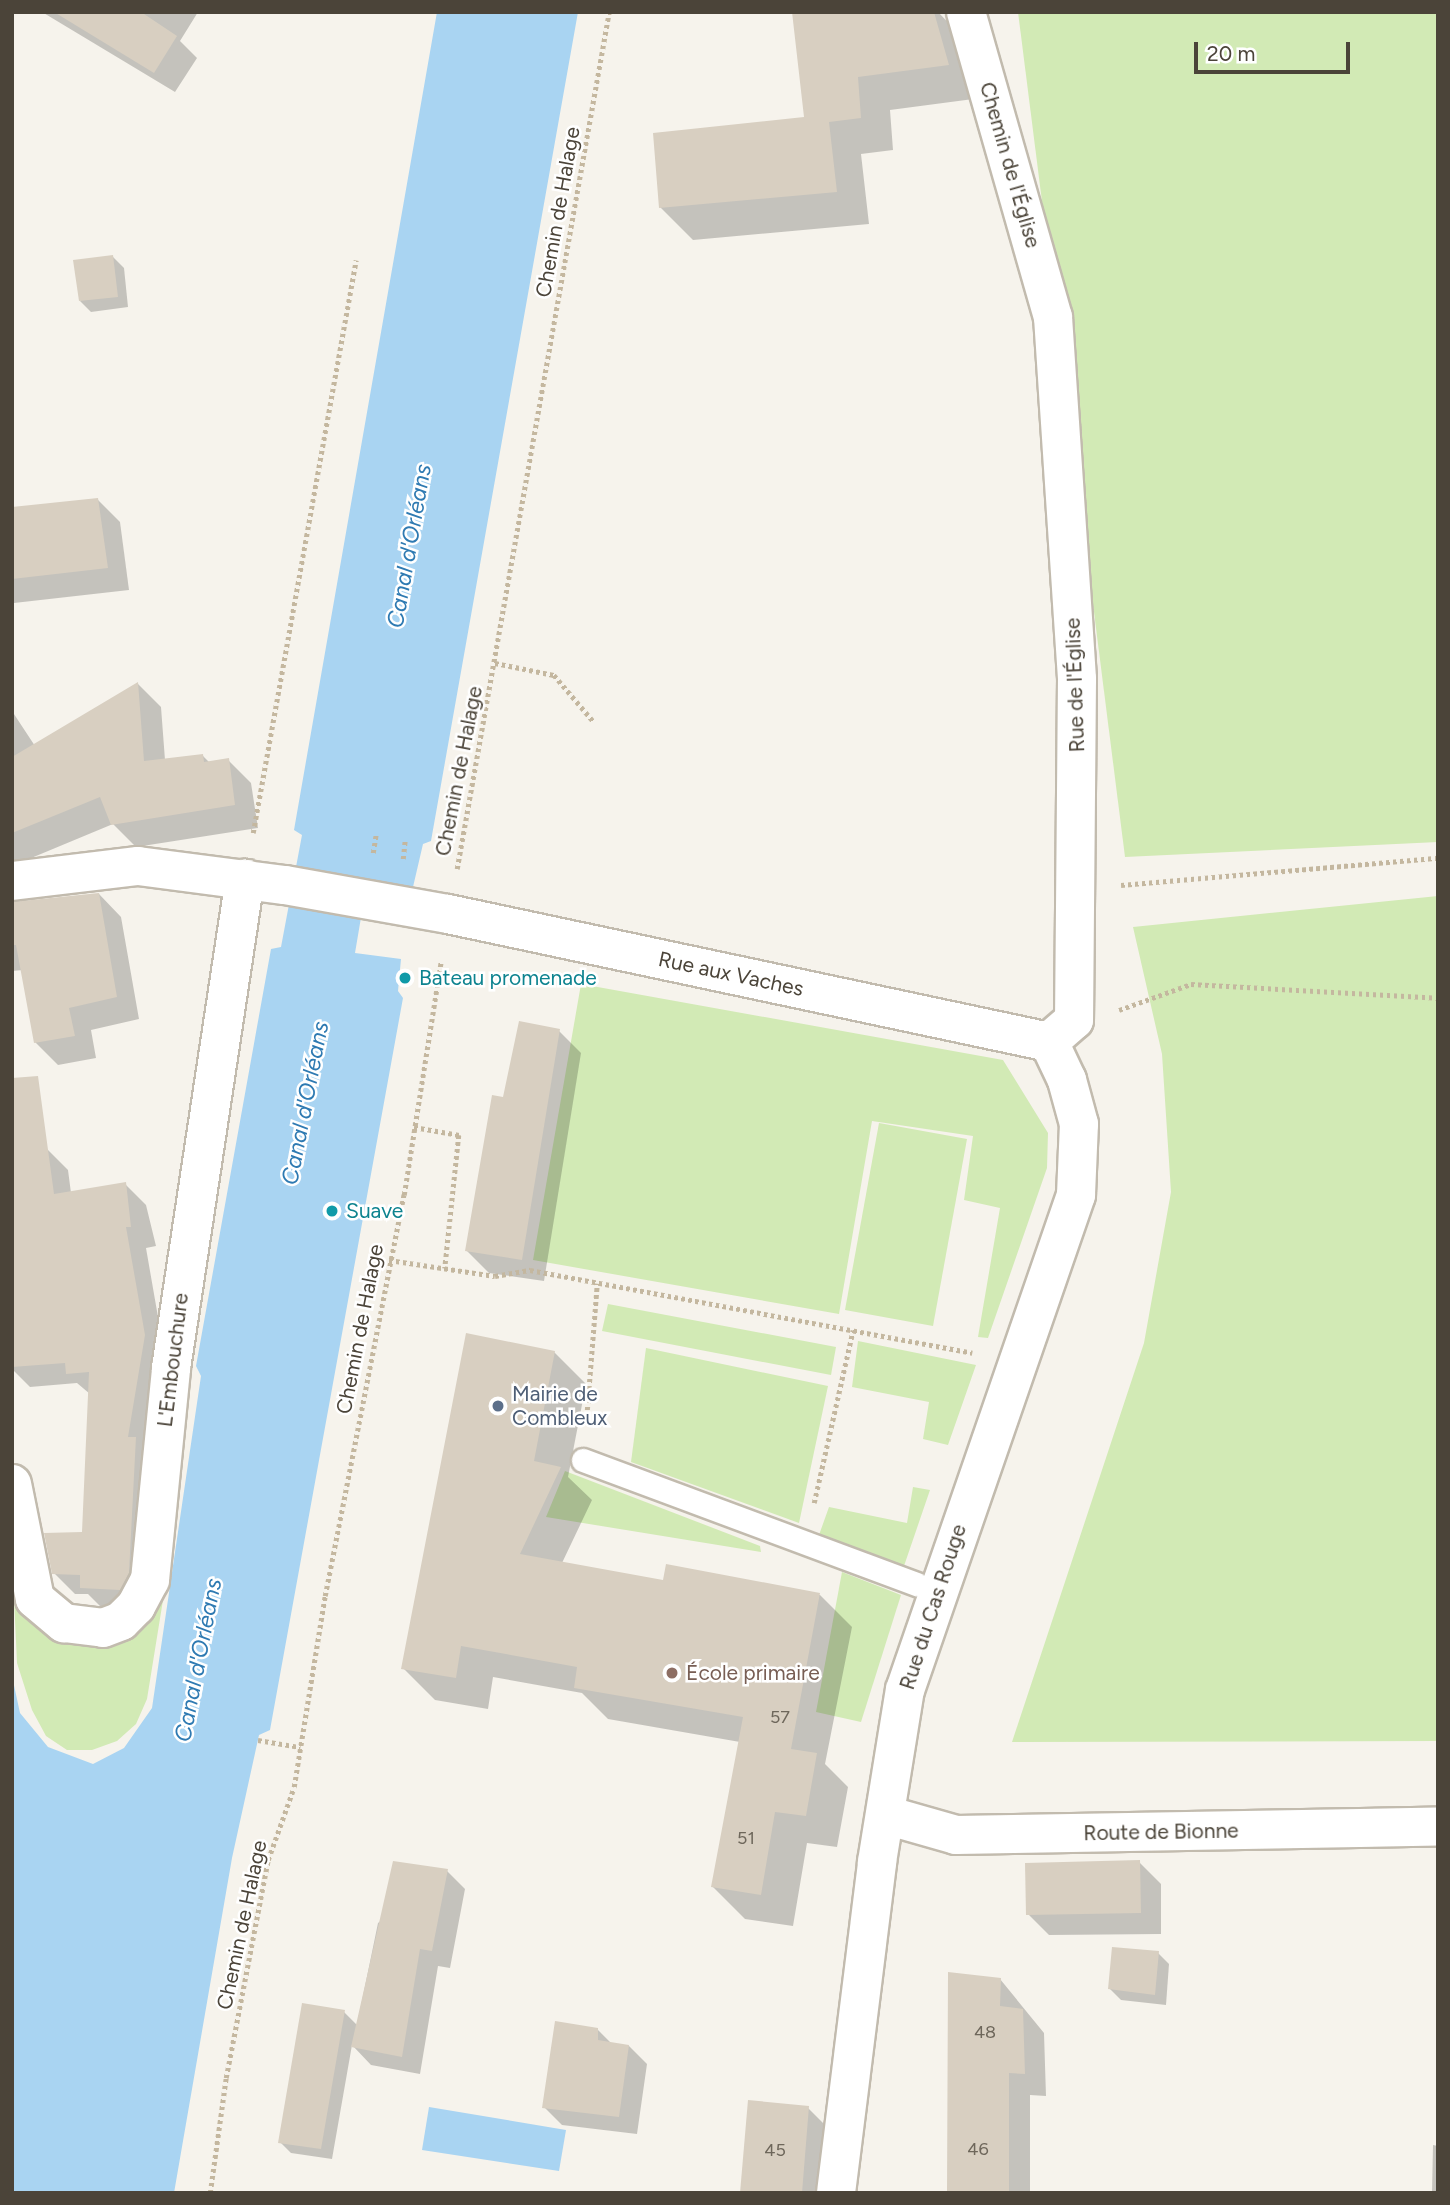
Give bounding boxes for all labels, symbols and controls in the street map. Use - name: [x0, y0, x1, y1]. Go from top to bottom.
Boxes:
- scale bar: [1198, 28, 1354, 72]
- text: 20 m: [1207, 41, 1255, 66]
- street label: Chemin de l'Église: [974, 79, 1046, 251]
- street label: Chemin de Halage: [531, 125, 585, 299]
- water label: Canal d'Orléans: [381, 462, 437, 630]
- street label: Rue de l'Église: [1060, 617, 1090, 753]
- street label: Chemin de Halage: [430, 684, 488, 858]
- street label: Rue aux Vaches: [656, 946, 806, 1002]
- place label: Bateau promenade: [419, 965, 597, 991]
- marker: Bateau promenade: [397, 970, 413, 986]
- water label: Canal d'Orléans: [276, 1019, 334, 1187]
- place label: Suave: [346, 1198, 403, 1224]
- marker: Suave: [324, 1203, 340, 1219]
- street label: Chemin de Halage: [331, 1242, 389, 1416]
- street label: L'Embouchure: [152, 1291, 194, 1429]
- place label: Mairie de Combleux: [512, 1381, 607, 1431]
- marker: Mairie de Combleux: [490, 1398, 506, 1414]
- street label: Rue du Cas Rouge: [894, 1521, 972, 1693]
- water label: Canal d'Orléans: [169, 1576, 227, 1744]
- place label: École primaire: [686, 1660, 820, 1686]
- marker: École primaire: [664, 1665, 680, 1681]
- house number: 57: [770, 1706, 790, 1728]
- street label: Route de Bionne: [1083, 1818, 1239, 1846]
- house number: 51: [737, 1827, 755, 1849]
- street label: Chemin de Halage: [212, 1838, 272, 2012]
- house number: 48: [974, 2021, 996, 2043]
- house number: 46: [967, 2138, 989, 2160]
- house number: 45: [764, 2139, 786, 2161]

